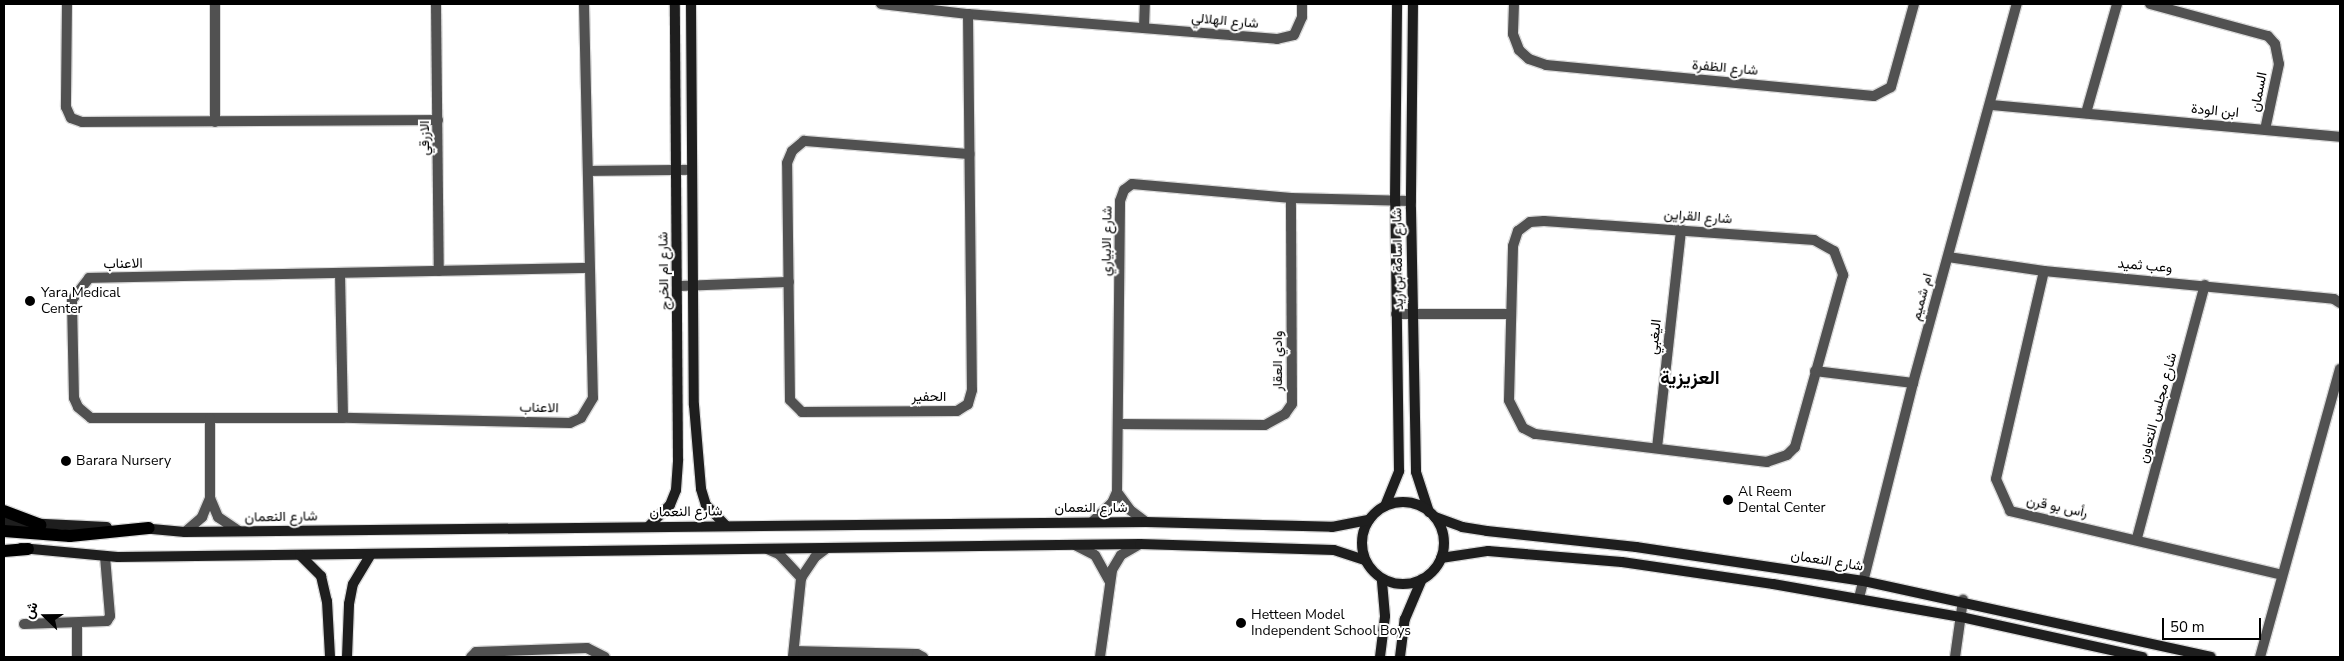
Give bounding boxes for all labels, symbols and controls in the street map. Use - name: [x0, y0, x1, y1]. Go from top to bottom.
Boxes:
- street label: شارع الهلالي: [1191, 10, 1259, 32]
- street label: شارع الظفرة: [1691, 57, 1759, 79]
- street label: السمان: [2247, 71, 2271, 113]
- street label: ابن الودة: [2190, 101, 2240, 121]
- street label: الازرقي: [417, 120, 433, 156]
- street label: شارع الابياري: [1098, 206, 1116, 276]
- street label: شارع القراين: [1663, 206, 1733, 228]
- street label: شارع اسامة بن زيد: [1389, 208, 1407, 310]
- street label: شارع ام الخرج: [655, 232, 673, 310]
- street label: الاعناب: [103, 255, 143, 273]
- street label: وعب ثميد: [2117, 255, 2173, 277]
- street label: ام شميم: [1908, 272, 1936, 322]
- place label: Yara Medical Center: [41, 285, 120, 318]
- marker: Yara Medical Center: [23, 294, 37, 308]
- street label: اليغبي: [1645, 318, 1665, 356]
- street label: وادي العقار: [1270, 331, 1286, 391]
- street label: شارع مجلس التعاون: [2135, 351, 2181, 465]
- district label: العزيزية: [1660, 368, 1720, 390]
- street label: الحفير: [912, 389, 946, 405]
- street label: الاعناب: [519, 399, 559, 417]
- place label: Barara Nursery: [76, 453, 171, 469]
- marker: Barara Nursery: [60, 455, 72, 467]
- place label: Al Reem Dental Center: [1738, 484, 1825, 516]
- street label: رأس بو قرن: [2025, 492, 2089, 522]
- marker: Al Reem Dental Center: [1722, 494, 1734, 506]
- street label: شارع النعمان: [1055, 500, 1127, 516]
- street label: شارع النعمان: [649, 503, 723, 521]
- street label: شارع النعمان: [244, 508, 318, 526]
- street label: شارع النعمان: [1790, 547, 1864, 575]
- north arrow: [20, 591, 70, 641]
- text: ش: [19, 599, 43, 622]
- place label: Hetteen Model Independent School Boys: [1251, 607, 1411, 640]
- scale bar: [2164, 608, 2263, 640]
- marker: Hetteen Model Independent School Boys: [1235, 617, 1247, 629]
- text: 50 m: [2170, 617, 2205, 637]

